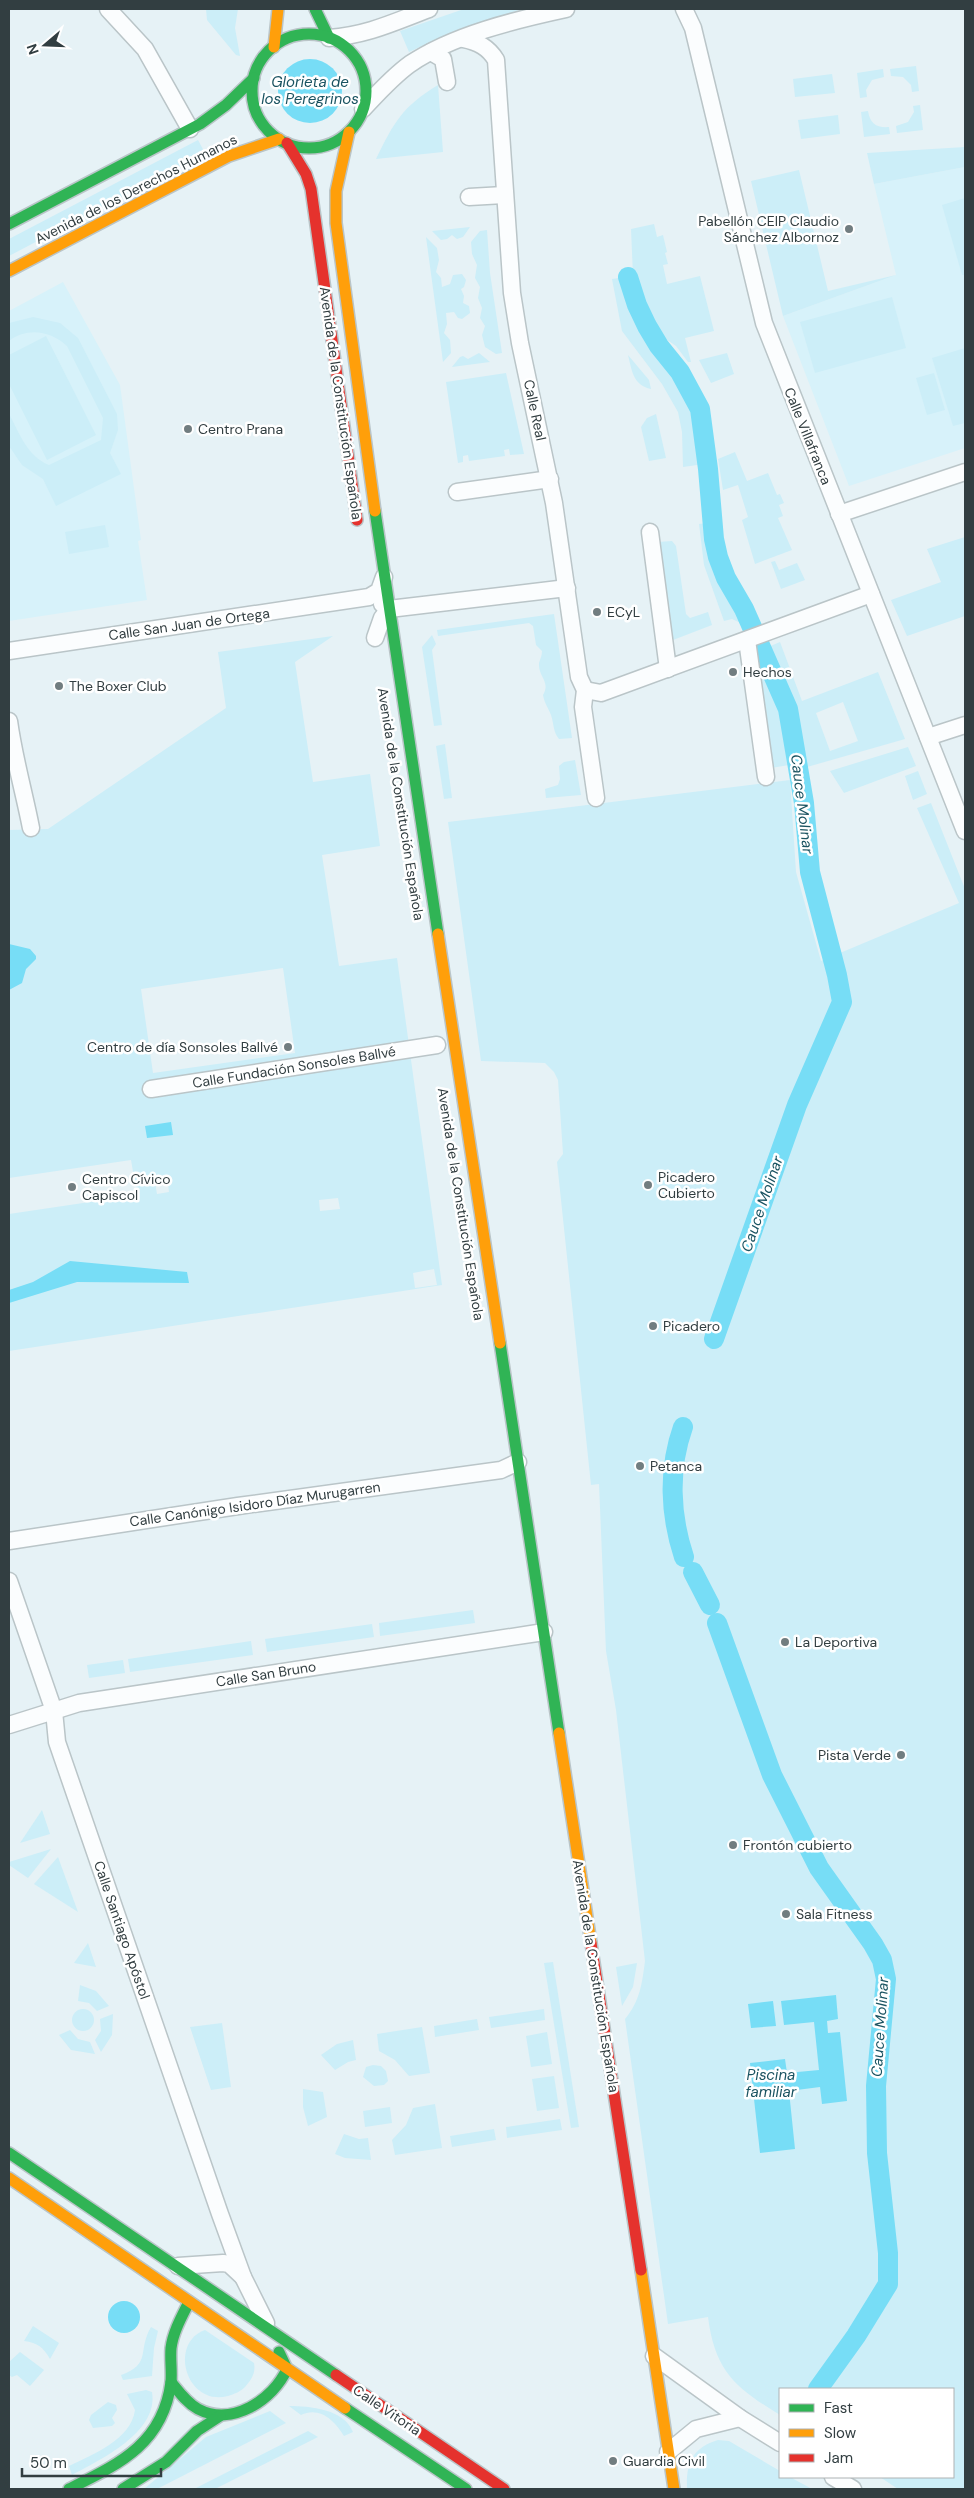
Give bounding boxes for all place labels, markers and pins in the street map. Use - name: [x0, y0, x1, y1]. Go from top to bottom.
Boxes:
- place label: Pabellón CEIP Claudio Sánchez Albornoz: [698, 212, 839, 246]
- marker: Pabellón CEIP Claudio Sánchez Albornoz: [843, 223, 855, 235]
- place label: Centro Prana: [198, 420, 283, 438]
- marker: Centro Prana: [182, 423, 194, 435]
- place label: ECyL: [607, 603, 640, 621]
- marker: ECyL: [591, 606, 603, 618]
- place label: Hechos: [743, 663, 792, 681]
- marker: Hechos: [727, 666, 739, 678]
- place label: The Boxer Club: [69, 677, 167, 695]
- marker: The Boxer Club: [53, 680, 65, 692]
- place label: Centro de día Sonsoles Ballvé: [87, 1038, 278, 1056]
- marker: Centro de día Sonsoles Ballvé: [282, 1041, 294, 1053]
- place label: Picadero Cubierto: [658, 1168, 715, 1202]
- place label: Centro Cívico Capiscol: [82, 1170, 171, 1204]
- marker: Picadero Cubierto: [642, 1179, 654, 1191]
- marker: Centro Cívico Capiscol: [66, 1181, 78, 1193]
- place label: Picadero: [663, 1317, 720, 1335]
- marker: Picadero: [647, 1320, 659, 1332]
- place label: Petanca: [650, 1457, 702, 1475]
- marker: Petanca: [634, 1460, 646, 1472]
- place label: La Deportiva: [795, 1633, 877, 1651]
- marker: La Deportiva: [779, 1636, 791, 1648]
- place label: Pista Verde: [818, 1746, 891, 1764]
- marker: Pista Verde: [895, 1749, 907, 1761]
- place label: Frontón cubierto: [743, 1836, 852, 1854]
- marker: Frontón cubierto: [727, 1839, 739, 1851]
- place label: Sala Fitness: [796, 1905, 873, 1923]
- marker: Sala Fitness: [780, 1908, 792, 1920]
- place label: Guardia Civil: [623, 2452, 705, 2470]
- marker: Guardia Civil: [607, 2455, 619, 2467]

